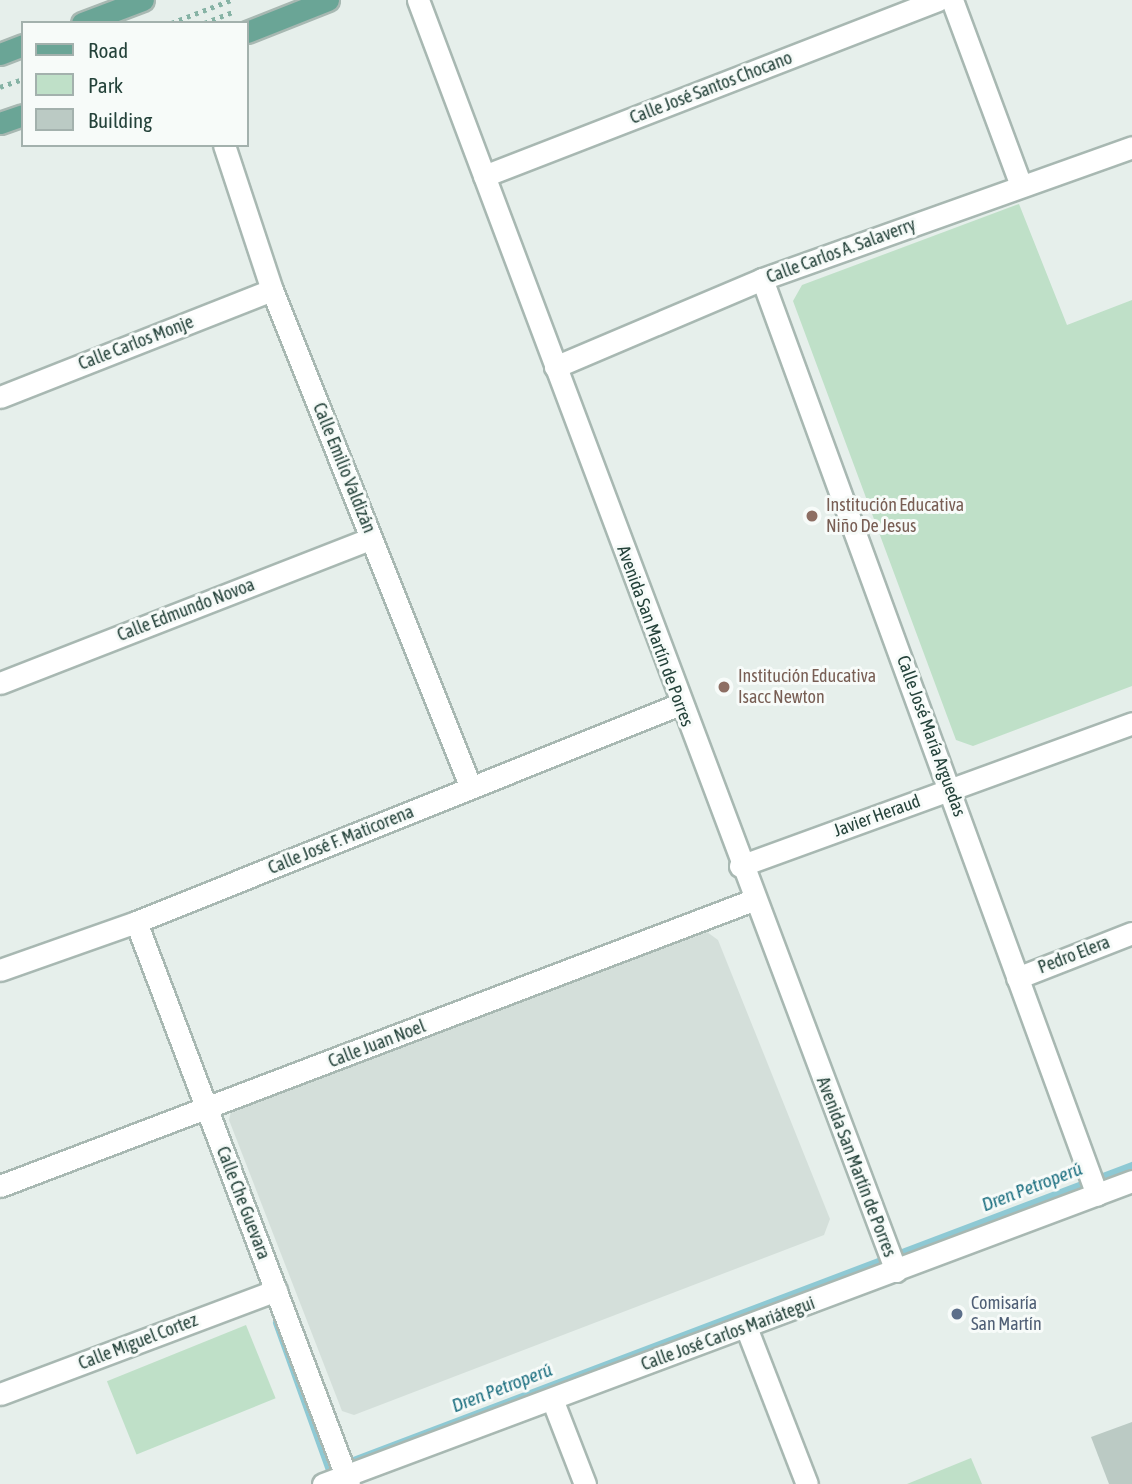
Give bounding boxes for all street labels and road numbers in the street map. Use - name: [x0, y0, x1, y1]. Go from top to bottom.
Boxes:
- street label: Calle José Santos Chocano: [627, 47, 795, 129]
- street label: Calle Carlos A. Salaverry: [763, 214, 919, 288]
- street label: Calle Carlos Monje: [75, 311, 197, 375]
- street label: Calle Emilio Valdizán: [308, 400, 380, 536]
- street label: Avenida San Martín de Porres: [612, 543, 698, 729]
- street label: Calle Edmundo Novoa: [114, 574, 258, 646]
- street label: Calle José María Arguedas: [892, 653, 970, 819]
- street label: Javier Heraud: [831, 790, 923, 842]
- street label: Calle José F. Maticorena: [265, 801, 417, 879]
- street label: Pedro Elera: [1035, 931, 1113, 979]
- street label: Calle Juan Noel: [325, 1016, 429, 1072]
- street label: Avenida San Martín de Porres: [812, 1074, 900, 1260]
- street label: Calle Che Guevara: [212, 1144, 274, 1262]
- street label: Calle José Carlos Mariátegui: [638, 1293, 818, 1375]
- street label: Calle Miguel Cortez: [75, 1309, 201, 1375]

